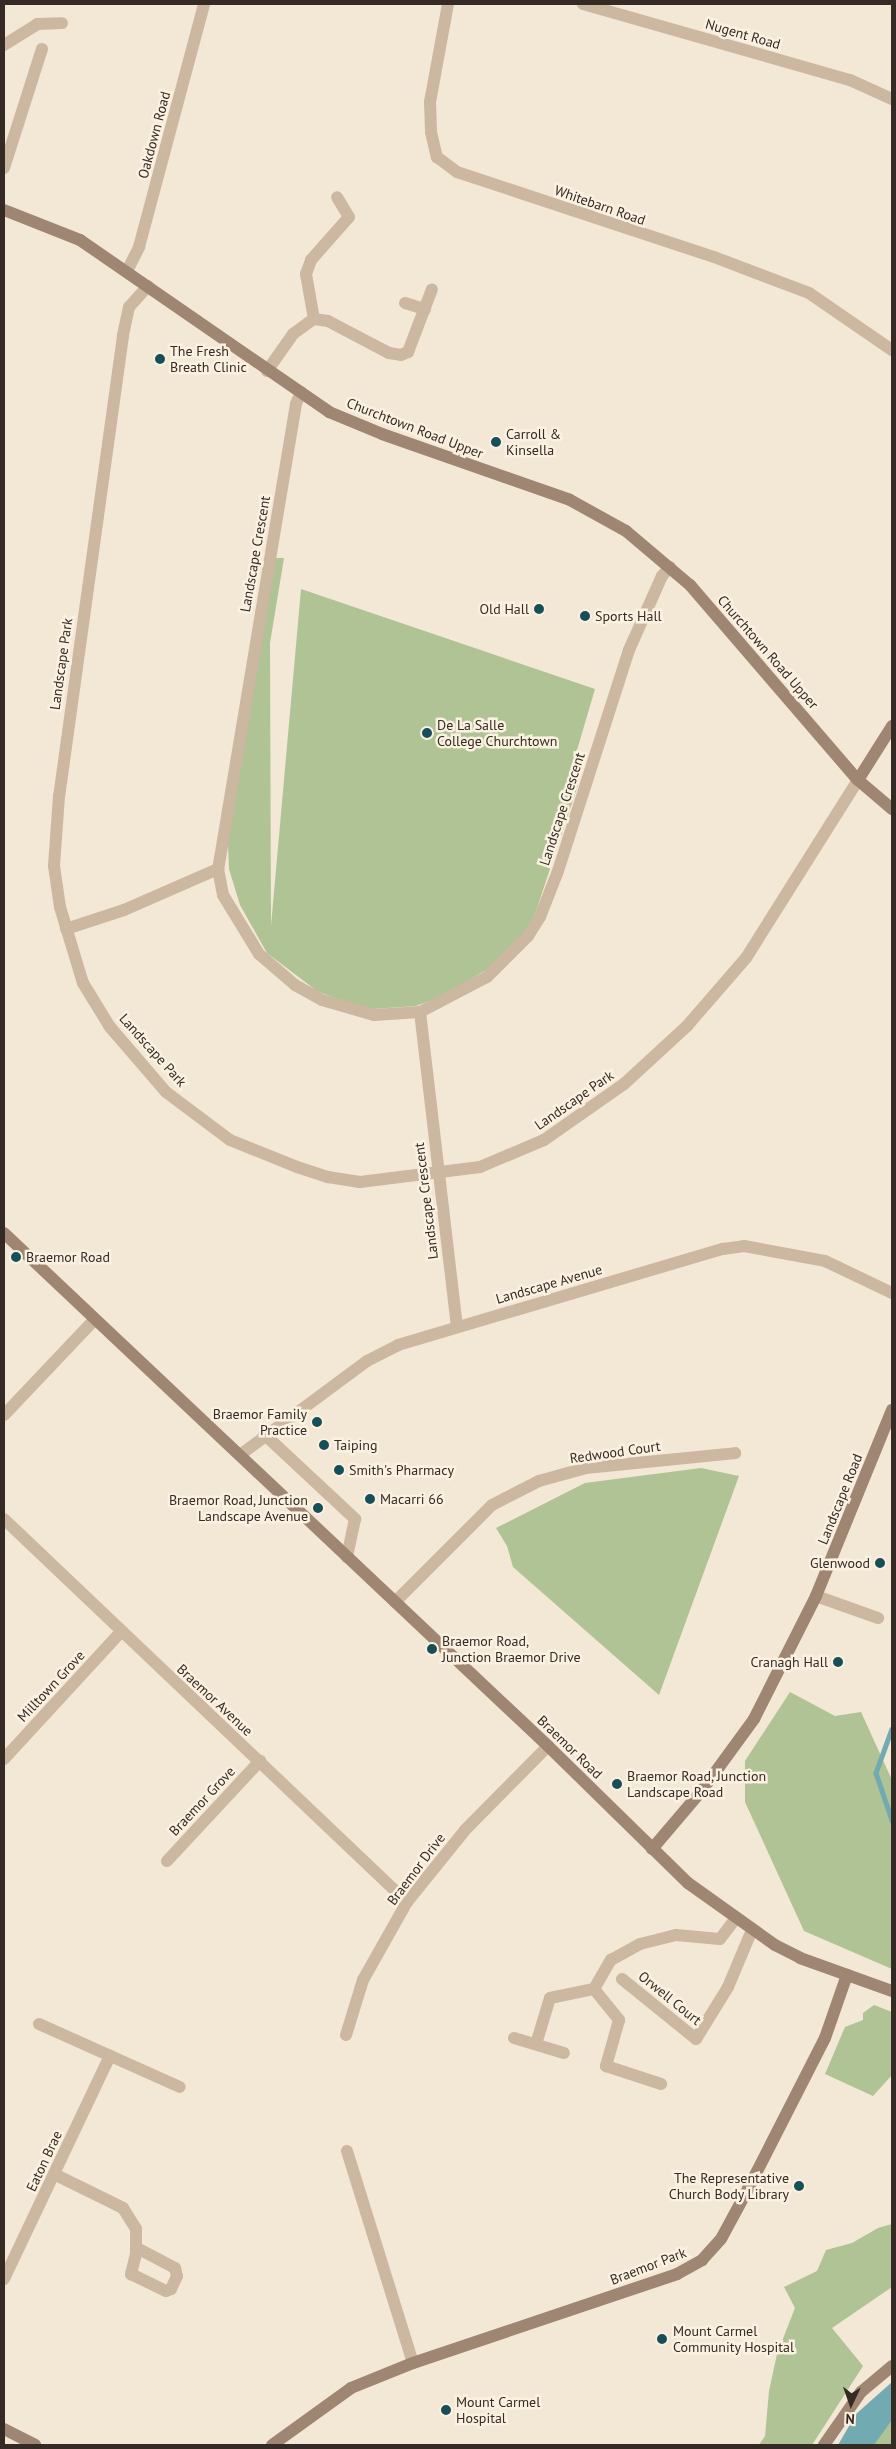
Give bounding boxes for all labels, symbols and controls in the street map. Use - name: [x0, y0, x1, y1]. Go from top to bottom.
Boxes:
- street label: Nugent Road: [703, 15, 783, 53]
- street label: Oakdown Road: [134, 90, 174, 180]
- street label: Whitebarn Road: [552, 182, 648, 228]
- place label: The Fresh Breath Clinic: [170, 343, 247, 376]
- marker: The Fresh Breath Clinic: [154, 353, 166, 365]
- street label: Churchtown Road Upper: [344, 394, 486, 462]
- place label: Carroll & Kinsella: [506, 426, 561, 458]
- marker: Carroll & Kinsella: [490, 436, 502, 448]
- street label: Landscape Crescent: [237, 495, 273, 613]
- street label: Churchtown Road Upper: [714, 592, 822, 712]
- place label: Old Hall: [480, 601, 529, 617]
- marker: Old Hall: [533, 603, 545, 615]
- place label: Sports Hall: [595, 608, 662, 624]
- marker: Sports Hall: [579, 610, 591, 622]
- street label: Landscape Park: [46, 617, 76, 711]
- place label: De La Salle College Churchtown: [437, 717, 557, 750]
- marker: De La Salle College Churchtown: [421, 727, 433, 739]
- street label: Landscape Crescent: [536, 750, 588, 868]
- street label: Landscape Park: [116, 1010, 190, 1090]
- street label: Landscape Park: [531, 1067, 617, 1133]
- street label: Landscape Crescent: [410, 1142, 442, 1260]
- place label: Braemor Road: [26, 1249, 110, 1265]
- marker: Braemor Road: [10, 1251, 22, 1263]
- street label: Landscape Avenue: [494, 1261, 604, 1307]
- place label: Braemor Family Practice: [213, 1406, 307, 1438]
- marker: Braemor Family Practice: [311, 1416, 323, 1428]
- place label: Taiping: [334, 1437, 377, 1453]
- street label: Redwood Court: [569, 1437, 661, 1467]
- marker: Taiping: [318, 1439, 330, 1451]
- street label: Landscape Road: [814, 1451, 866, 1547]
- place label: Smith's Pharmacy: [349, 1462, 454, 1478]
- marker: Smith's Pharmacy: [333, 1464, 345, 1476]
- place label: Macarri 66: [380, 1491, 444, 1507]
- place label: Braemor Road, Junction Landscape Avenue: [168, 1492, 308, 1524]
- marker: Macarri 66: [364, 1493, 376, 1505]
- marker: Braemor Road, Junction Landscape Avenue: [312, 1502, 324, 1514]
- place label: Glenwood: [810, 1555, 870, 1571]
- marker: Glenwood: [874, 1557, 886, 1569]
- place label: Braemor Road, Junction Braemor Drive: [442, 1633, 581, 1665]
- marker: Braemor Road, Junction Braemor Drive: [426, 1643, 438, 1655]
- street label: Milltown Grove: [14, 1647, 88, 1725]
- place label: Cranagh Hall: [750, 1654, 828, 1670]
- marker: Cranagh Hall: [832, 1656, 844, 1668]
- street label: Braemor Avenue: [173, 1660, 257, 1740]
- street label: Braemor Road: [534, 1712, 606, 1782]
- street label: Braemor Grove: [166, 1763, 238, 1839]
- place label: Braemor Road, Junction Landscape Road: [627, 1768, 767, 1800]
- marker: Braemor Road, Junction Landscape Road: [611, 1778, 623, 1790]
- street label: Braemor Drive: [383, 1830, 449, 1908]
- street label: Orwell Court: [635, 1968, 705, 2028]
- street label: Eaton Brae: [23, 2128, 65, 2194]
- place label: The Representative Church Body Library: [668, 2170, 789, 2202]
- marker: The Representative Church Body Library: [793, 2180, 805, 2192]
- street label: Braemor Park: [608, 2244, 688, 2288]
- place label: Mount Carmel Community Hospital: [673, 2323, 795, 2356]
- marker: Mount Carmel Community Hospital: [655, 2332, 669, 2346]
- north arrow: [826, 2379, 876, 2429]
- place label: Mount Carmel Hospital: [456, 2394, 540, 2426]
- marker: Mount Carmel Hospital: [440, 2404, 452, 2416]
- text: N: [845, 2410, 855, 2428]

